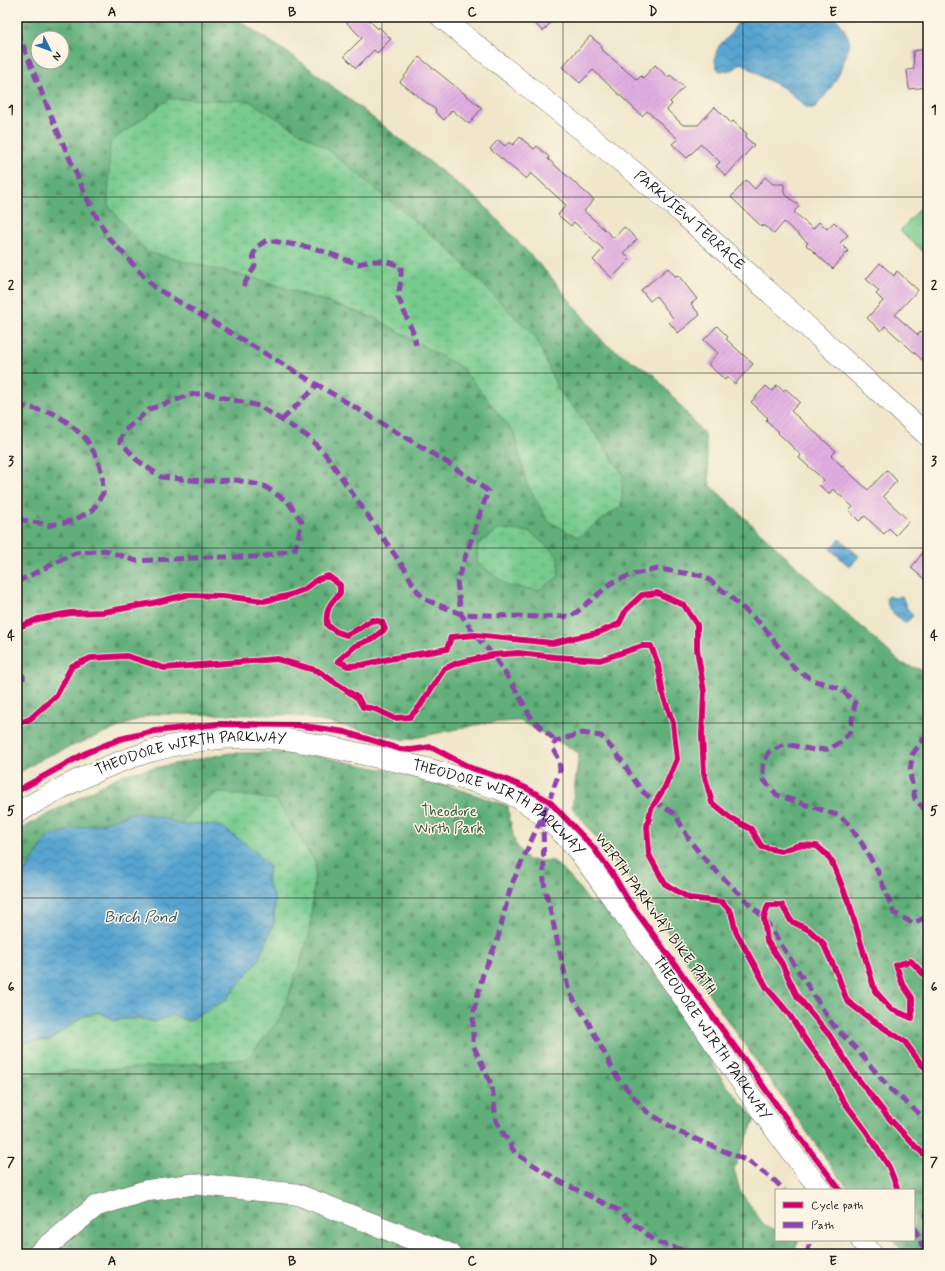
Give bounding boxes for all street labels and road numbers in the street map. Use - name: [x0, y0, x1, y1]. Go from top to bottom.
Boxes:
- street label: PARKVIEW TERRACE: [630, 166, 749, 275]
- street label: THEODORE WIRTH PARKWAY: [92, 727, 288, 781]
- street label: THEODORE WIRTH PARKWAY: [410, 755, 589, 860]
- street label: WIRTH PARKWAY BIKE PATH: [590, 829, 720, 999]
- street label: THEODORE WIRTH PARKWAY: [648, 952, 776, 1125]

